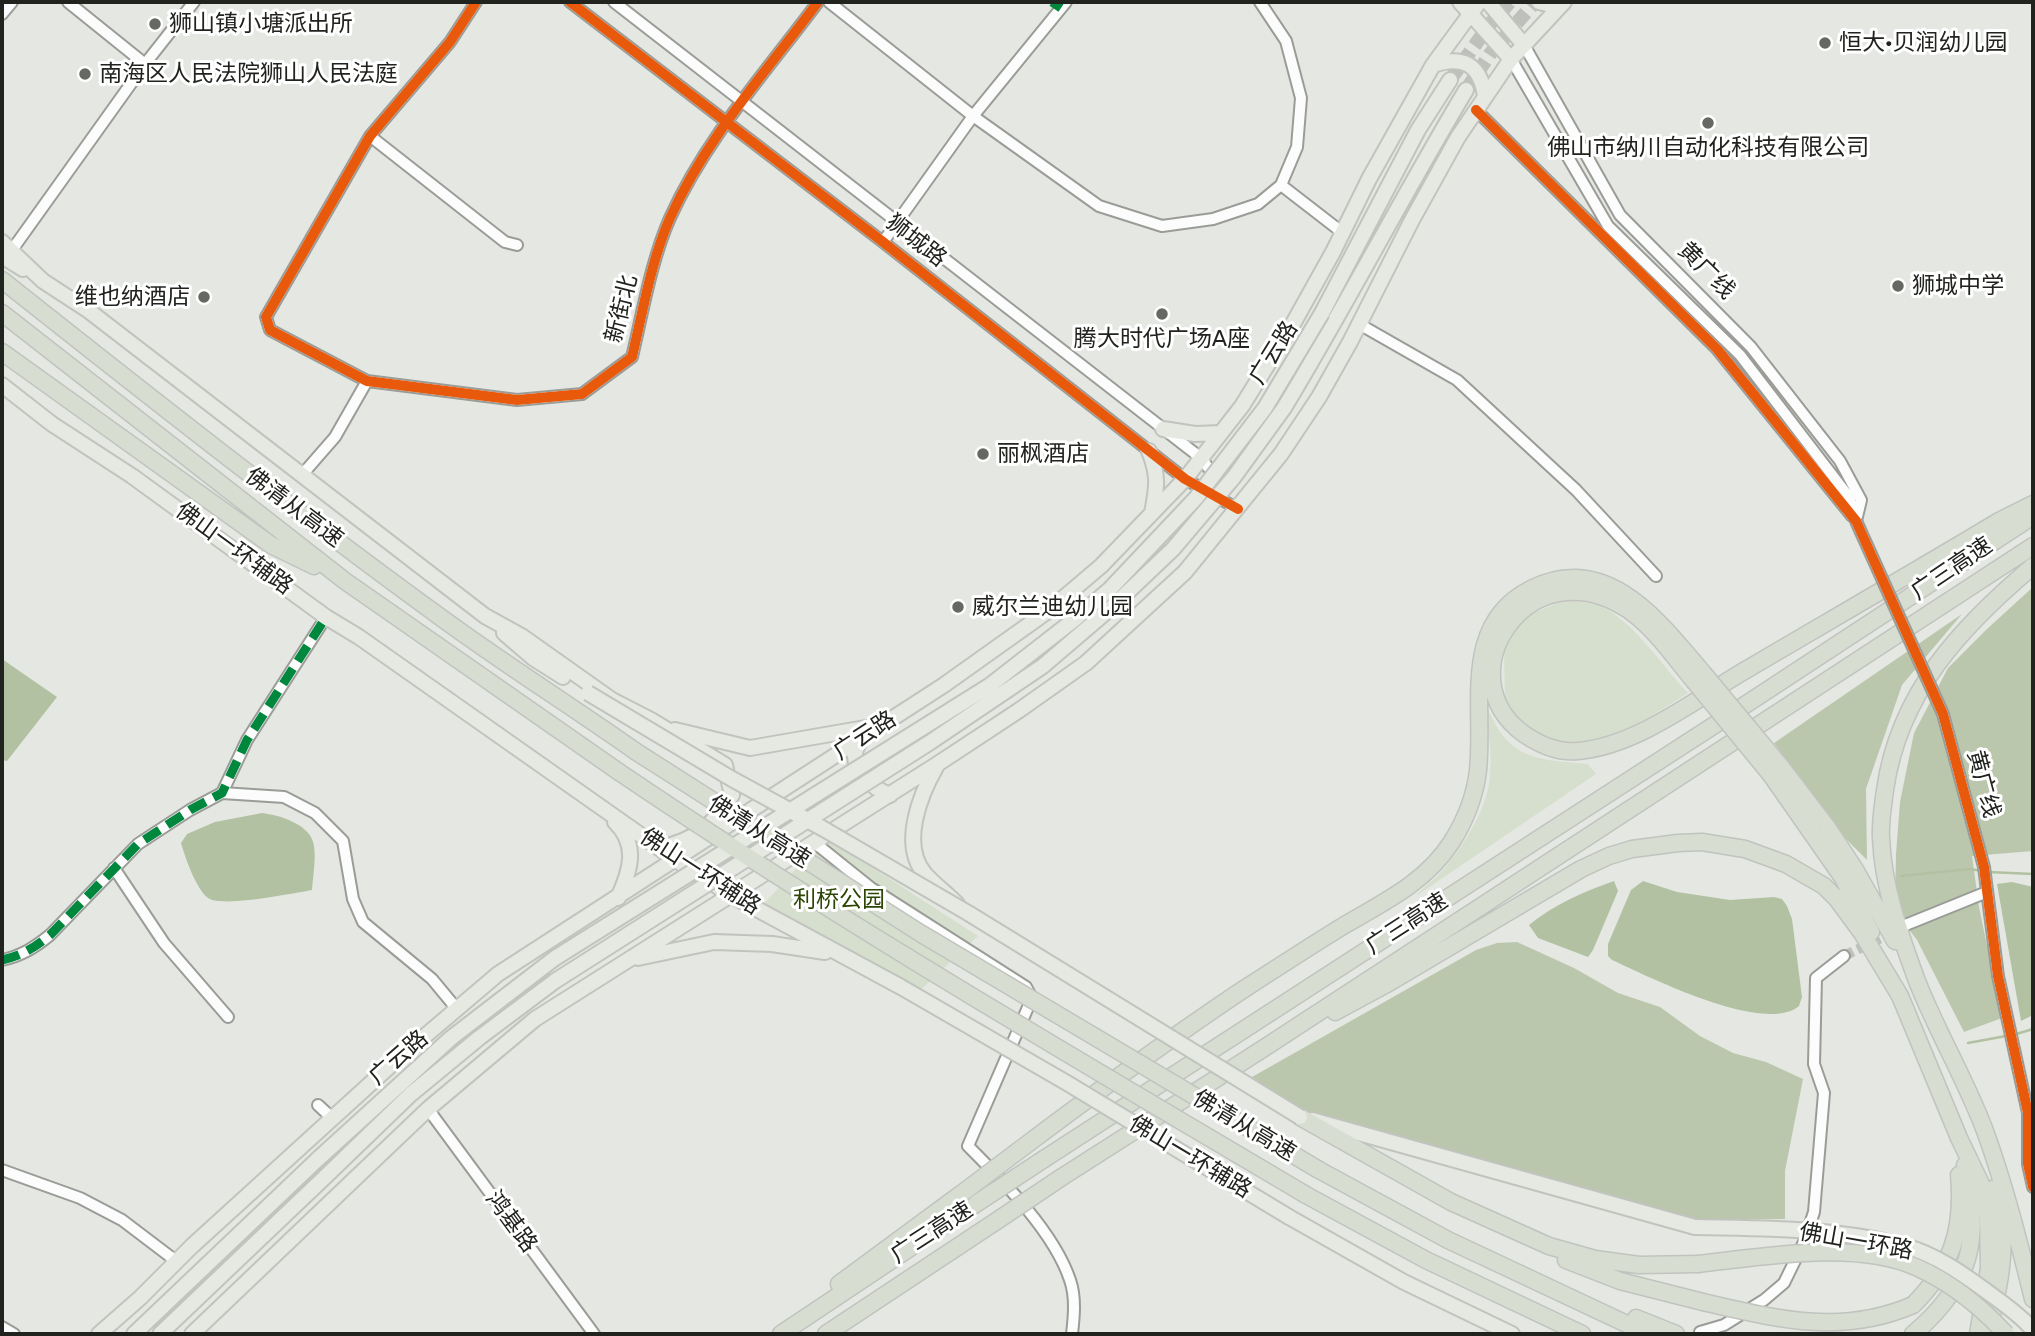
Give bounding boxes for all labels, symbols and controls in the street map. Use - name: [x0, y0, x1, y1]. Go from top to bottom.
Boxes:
- place label: 狮山镇小塘派出所: [169, 10, 353, 38]
- marker: 狮山镇小塘派出所: [147, 16, 163, 32]
- place label: 恒大·贝润幼儿园: [1839, 29, 2008, 57]
- marker: 恒大·贝润幼儿园: [1817, 35, 1833, 51]
- place label: 南海区人民法院狮山人民法庭: [99, 60, 398, 88]
- marker: 南海区人民法院狮山人民法庭: [77, 66, 93, 82]
- marker: 佛山市纳川自动化科技有限公司: [1700, 115, 1716, 131]
- place label: 佛山市纳川自动化科技有限公司: [1547, 134, 1869, 162]
- street label: 狮城路: [880, 209, 952, 273]
- street label: 黄广线: [1672, 237, 1740, 305]
- street label: 新街北: [600, 272, 644, 346]
- place label: 狮城中学: [1912, 272, 2004, 300]
- marker: 狮城中学: [1890, 278, 1906, 294]
- place label: 维也纳酒店: [75, 283, 190, 311]
- marker: 维也纳酒店: [196, 289, 212, 305]
- marker: 腾大时代广场A座: [1154, 306, 1170, 322]
- street label: 广云路: [1244, 316, 1304, 390]
- place label: 腾大时代广场A座: [1074, 325, 1250, 353]
- place label: 丽枫酒店: [997, 440, 1089, 468]
- marker: 丽枫酒店: [975, 446, 991, 462]
- street label: 佛清从高速: [240, 462, 348, 554]
- street label: 佛山一环辅路: [170, 497, 298, 601]
- street label: 广三高速: [1906, 532, 1998, 606]
- place label: 威尔兰迪幼儿园: [972, 593, 1133, 621]
- marker: 威尔兰迪幼儿园: [950, 599, 966, 615]
- street label: 广云路: [829, 706, 901, 766]
- street label: 黄广线: [1961, 747, 2005, 821]
- street label: 佛清从高速: [703, 790, 815, 874]
- street label: 佛山一环辅路: [635, 823, 765, 921]
- park label: 利桥公园: [793, 886, 885, 914]
- street label: 广三高速: [1361, 887, 1453, 961]
- street label: 广云路: [364, 1025, 434, 1091]
- street label: 佛清从高速: [1188, 1085, 1300, 1167]
- street label: 佛山一环辅路: [1124, 1110, 1256, 1204]
- street label: 鸿基路: [480, 1186, 542, 1258]
- street label: 广三高速: [886, 1196, 978, 1270]
- street label: 佛山一环路: [1797, 1218, 1915, 1266]

